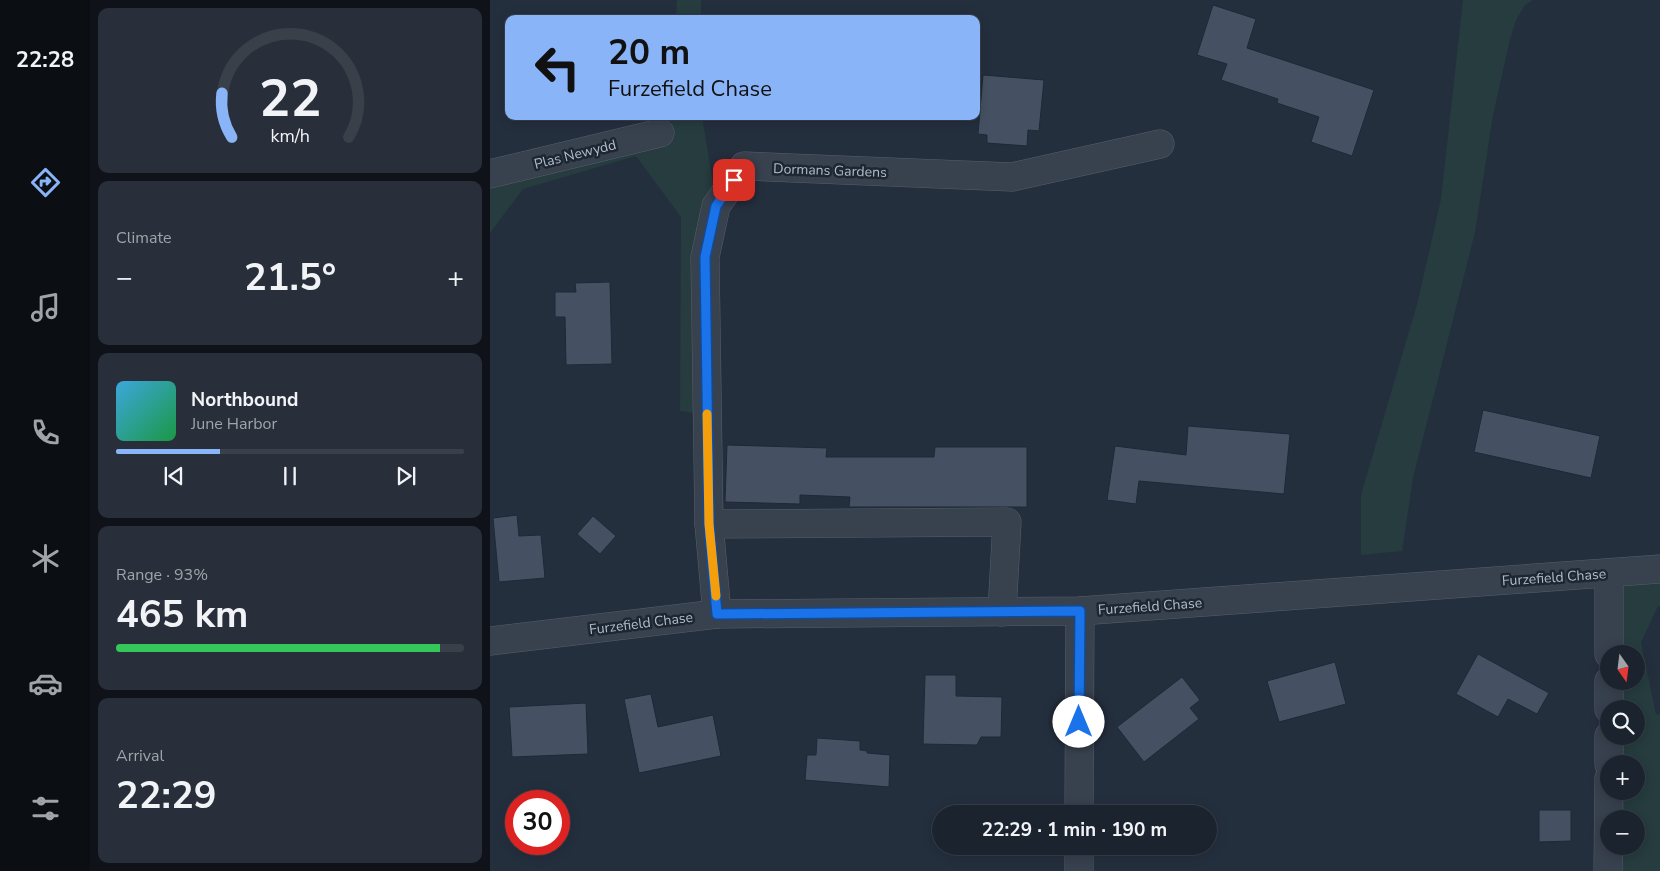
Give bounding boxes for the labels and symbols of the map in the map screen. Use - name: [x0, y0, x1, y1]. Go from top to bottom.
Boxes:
- street label: Plas Newydd: [532, 135, 618, 174]
- pin: [713, 159, 755, 201]
- street label: Dormans Gardens: [773, 159, 887, 182]
- street label: Furzefield Chase: [1501, 564, 1607, 591]
- street label: Furzefield Chase: [1097, 593, 1203, 620]
- street label: Furzefield Chase: [588, 608, 694, 639]
- north arrow: [1600, 645, 1645, 690]
- position arrow: [1052, 695, 1104, 747]
- speed limit sign: 30: [505, 790, 570, 855]

